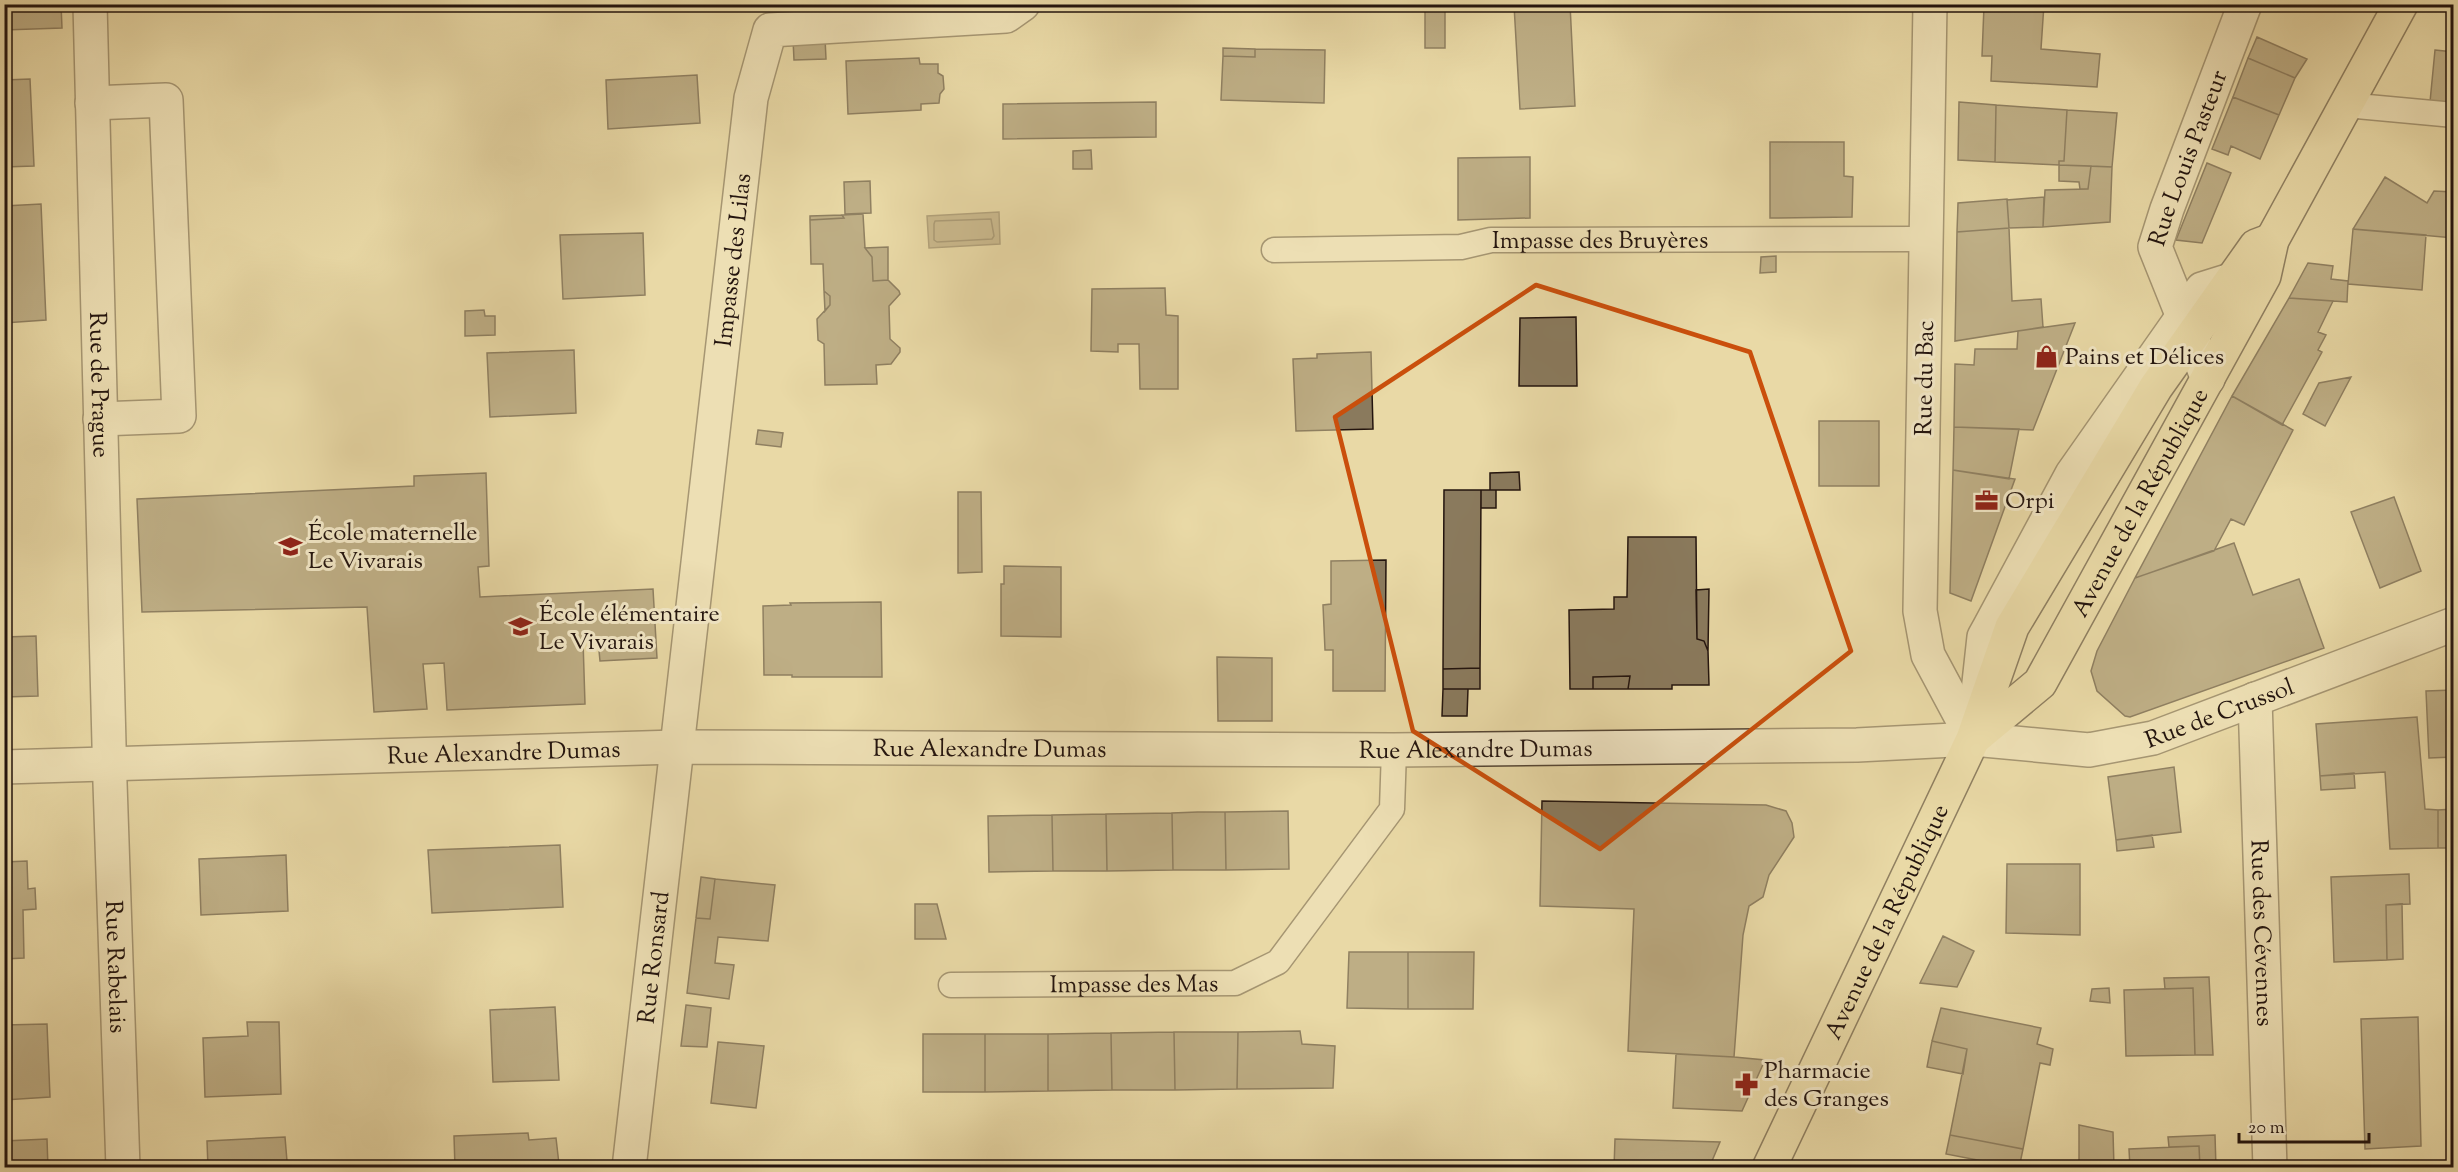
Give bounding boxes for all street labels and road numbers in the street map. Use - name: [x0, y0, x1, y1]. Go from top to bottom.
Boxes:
- street label: Rue Louis Pasteur: [2141, 66, 2237, 251]
- street label: Impasse des Lilas: [708, 171, 761, 349]
- street label: Impasse des Bruyères: [1492, 225, 1708, 259]
- street label: Rue de Prague: [79, 312, 117, 458]
- street label: Rue du Bac: [1908, 320, 1944, 436]
- street label: Avenue de la République: [2064, 383, 2218, 624]
- street label: Rue de Crussol: [2141, 671, 2300, 758]
- street label: Rue Alexandre Dumas: [873, 733, 1107, 768]
- street label: Rue Alexandre Dumas: [1359, 733, 1593, 769]
- street label: Rue Alexandre Dumas: [387, 734, 621, 775]
- street label: Avenue de la République: [1818, 799, 1959, 1046]
- street label: Rue des Cévennes: [2240, 839, 2280, 1027]
- street label: Rue Ronsard: [631, 889, 679, 1026]
- street label: Rue Rabelais: [95, 900, 133, 1034]
- street label: Impasse des Mas: [1050, 968, 1218, 1003]

